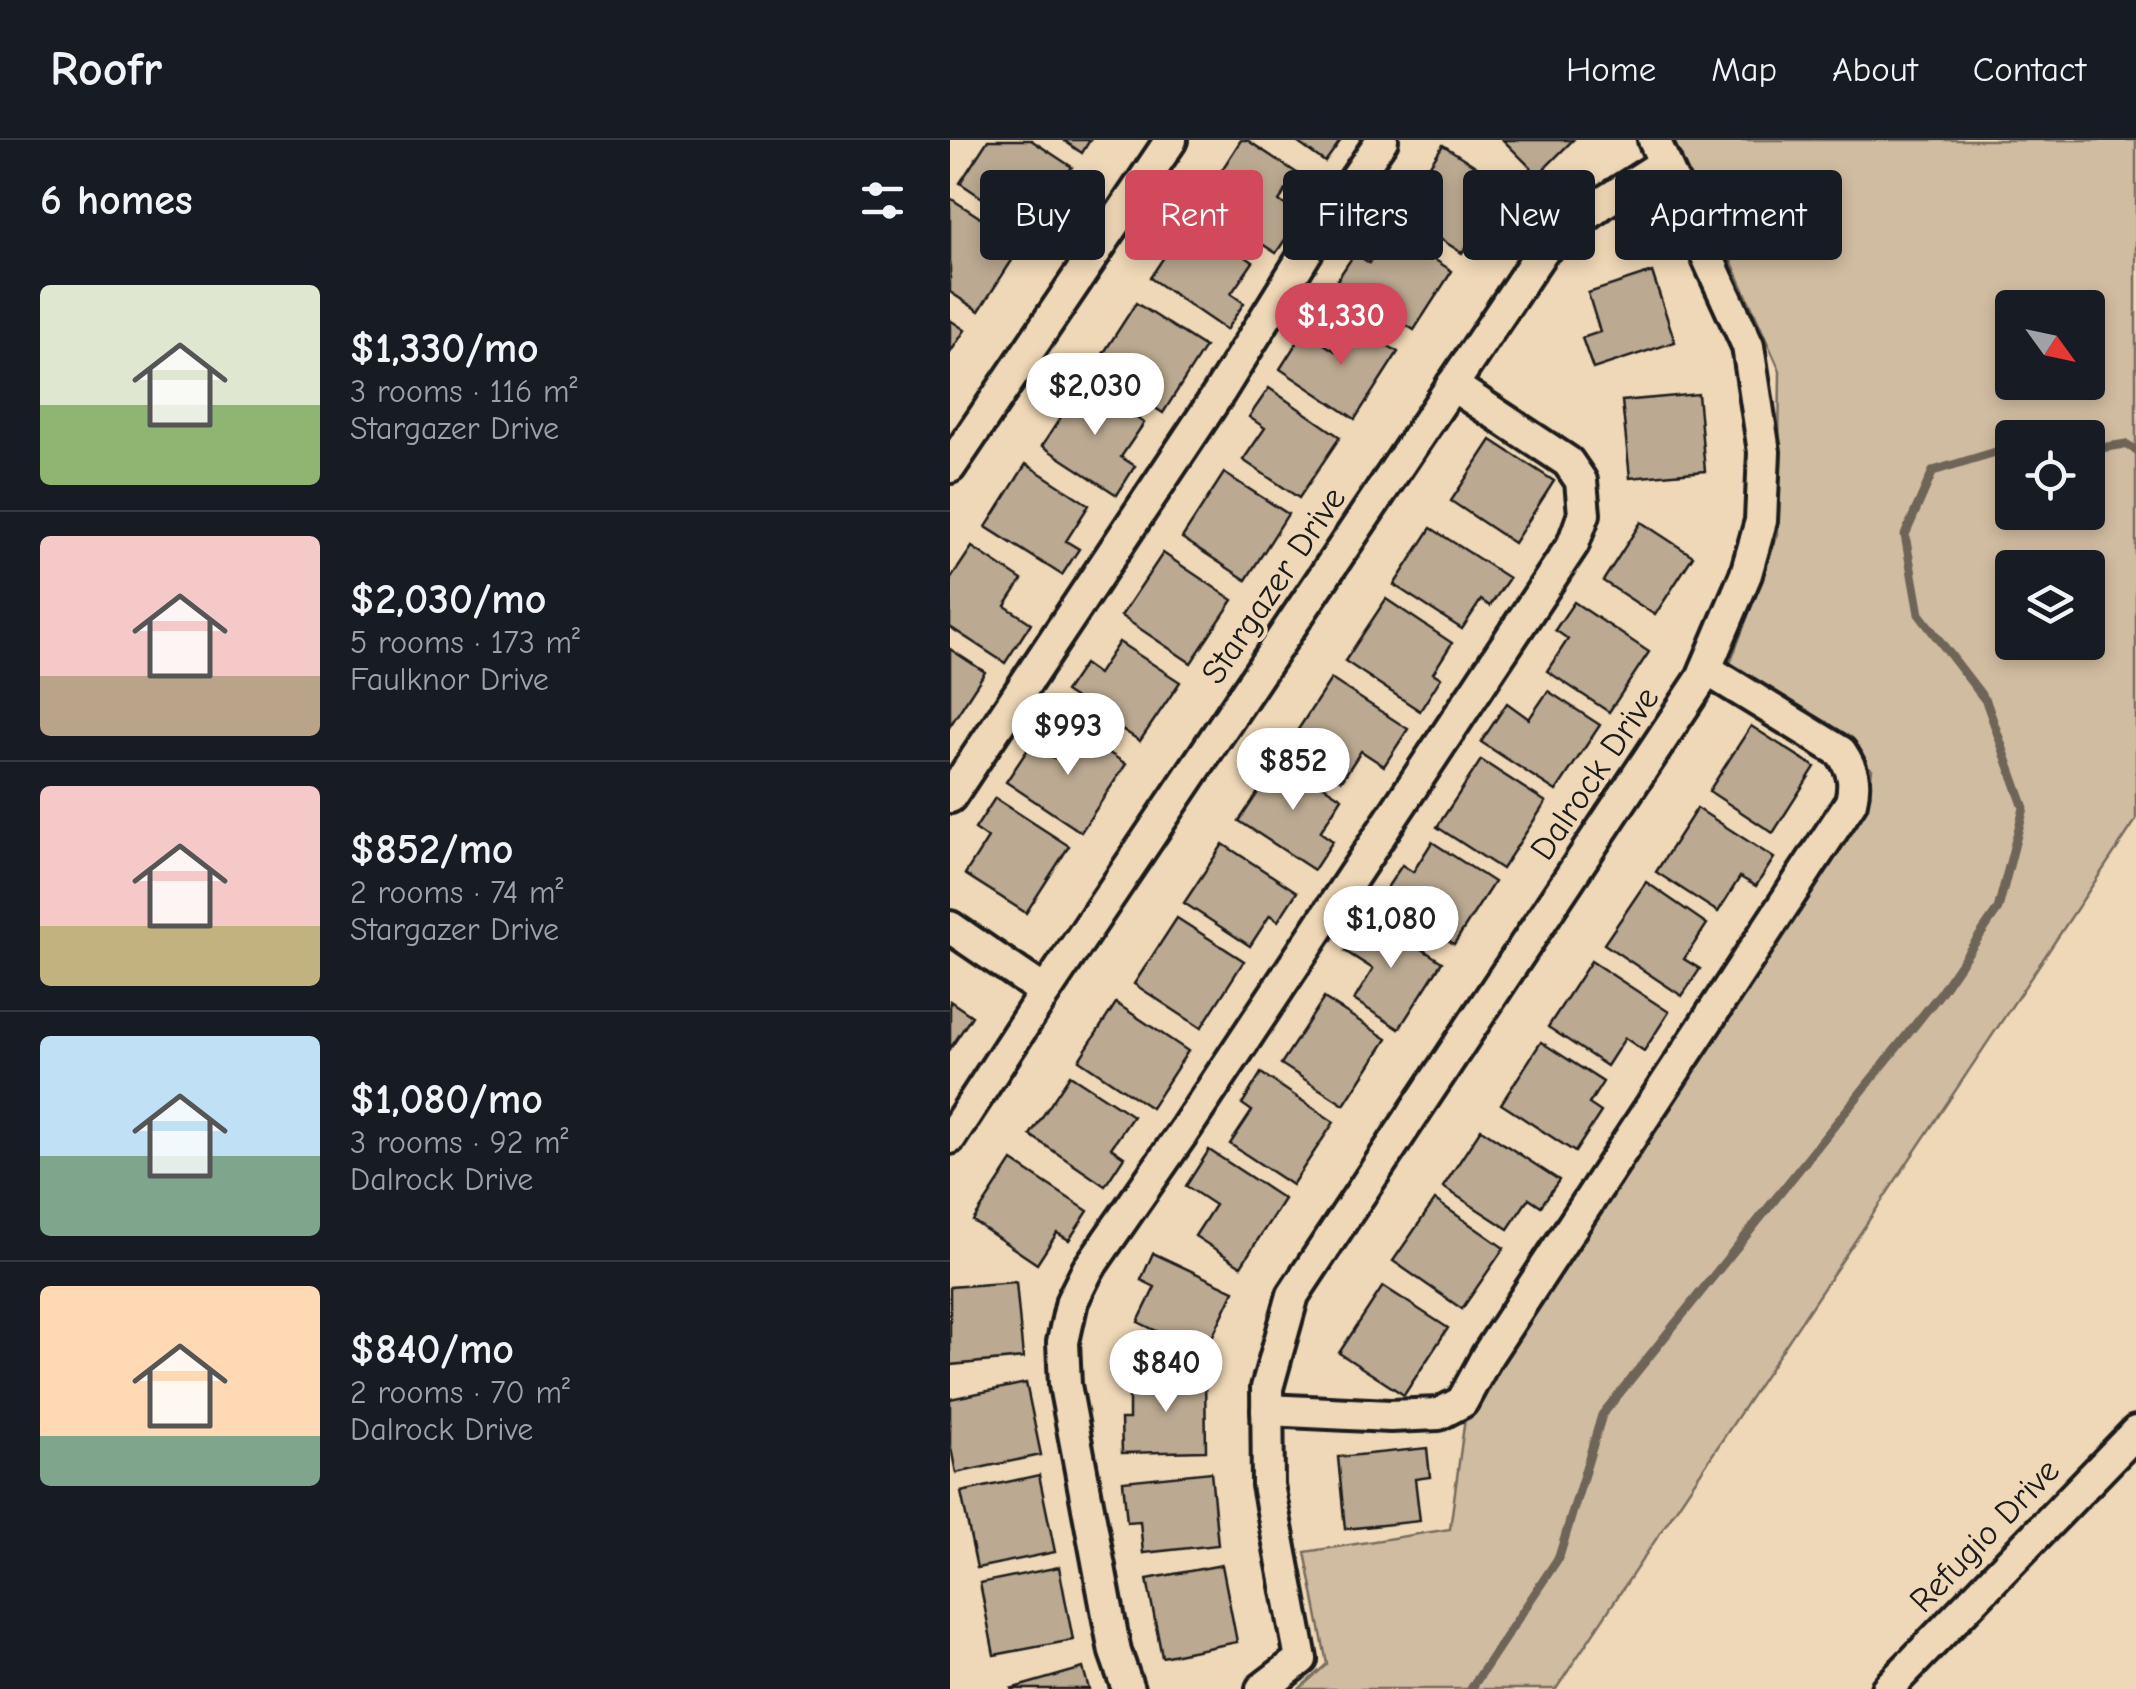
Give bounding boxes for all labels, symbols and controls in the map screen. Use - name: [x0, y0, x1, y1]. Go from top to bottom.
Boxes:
- text: Roofr: [50, 42, 162, 97]
- text: Home: [1566, 49, 1656, 90]
- text: Map: [1711, 49, 1777, 90]
- text: About: [1832, 49, 1918, 90]
- text: Contact: [1973, 49, 2086, 90]
- chip: Buy: [980, 170, 1105, 260]
- chip: Rent: [1125, 170, 1263, 260]
- chip: Filters: [1283, 170, 1443, 260]
- chip: New: [1463, 170, 1595, 260]
- chip: Apartment: [1615, 170, 1842, 260]
- icon: filters: [855, 173, 910, 228]
- text: 6 homes: [40, 176, 193, 225]
- pin: $1,330: [1260, 283, 1422, 368]
- north arrow: [1995, 290, 2105, 400]
- map controls: [1995, 290, 2105, 660]
- text: $1,330: [1297, 297, 1385, 334]
- text: $1,330/mo: [350, 324, 539, 373]
- icon: home: [120, 325, 240, 445]
- pin: $2,030: [1014, 353, 1176, 438]
- text: $2,030: [1048, 367, 1142, 404]
- text: 3 rooms · 116 m²: [350, 373, 578, 410]
- text: Stargazer Drive: [350, 410, 559, 447]
- button: locate: [1995, 420, 2105, 530]
- street label: Stargazer Drive: [1192, 479, 1354, 692]
- button: layers: [1995, 550, 2105, 660]
- text: $2,030/mo: [350, 575, 547, 624]
- icon: home: [120, 576, 240, 696]
- text: 5 rooms · 173 m²: [350, 624, 580, 661]
- text: Faulknor Drive: [350, 661, 549, 698]
- street label: Dalrock Drive: [1521, 679, 1667, 868]
- pin: $993: [1009, 693, 1127, 778]
- text: $993: [1034, 707, 1102, 744]
- pin: $852: [1234, 728, 1352, 813]
- text: $852: [1259, 742, 1327, 779]
- text: $852/mo: [350, 825, 514, 874]
- icon: home: [120, 826, 240, 946]
- text: 2 rooms · 74 m²: [350, 874, 563, 911]
- pin: $1,080: [1310, 886, 1472, 971]
- text: $1,080: [1346, 900, 1436, 937]
- text: Stargazer Drive: [350, 911, 559, 948]
- text: $1,080/mo: [350, 1075, 543, 1124]
- icon: home: [120, 1076, 240, 1196]
- text: 3 rooms · 92 m²: [350, 1124, 569, 1161]
- text: Dalrock Drive: [350, 1161, 533, 1198]
- text: $840/mo: [350, 1325, 514, 1374]
- icon: home: [120, 1326, 240, 1446]
- pin: $840: [1107, 1330, 1225, 1415]
- text: $840: [1132, 1344, 1200, 1381]
- text: 2 rooms · 70 m²: [350, 1374, 570, 1411]
- text: Dalrock Drive: [350, 1411, 533, 1448]
- street label: Refugio Drive: [1901, 1450, 2068, 1621]

